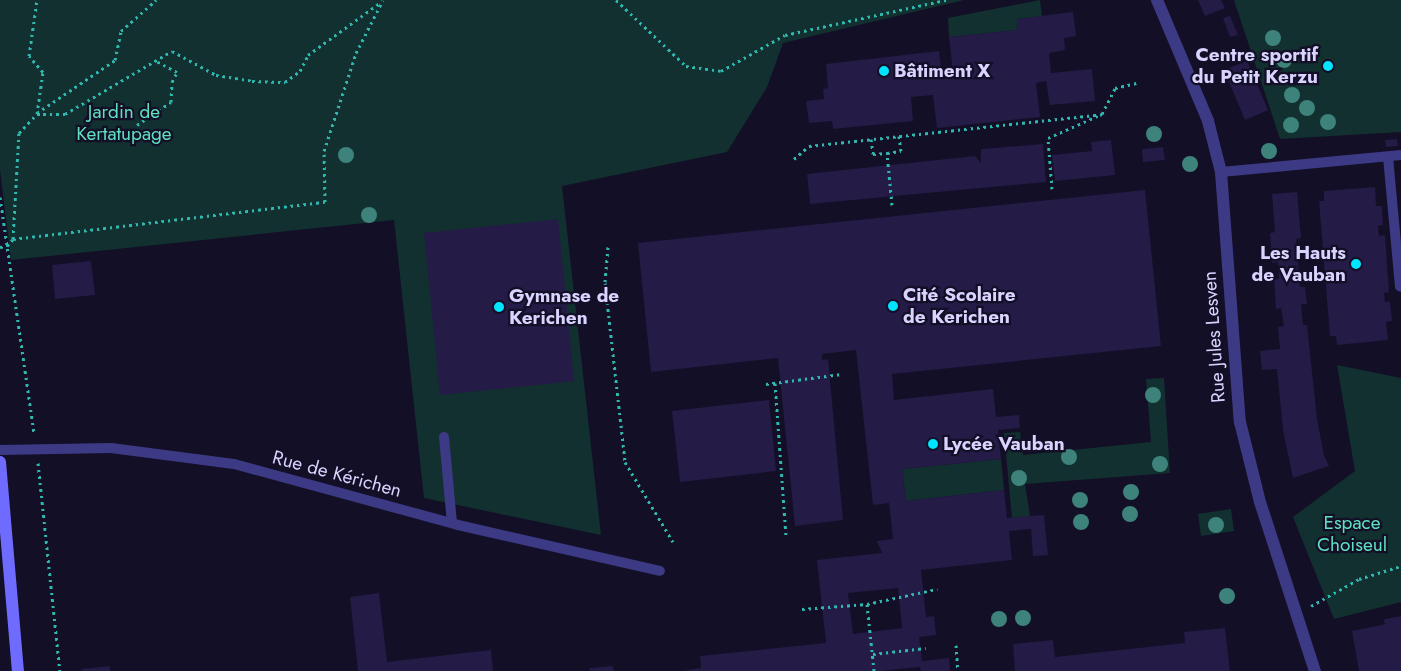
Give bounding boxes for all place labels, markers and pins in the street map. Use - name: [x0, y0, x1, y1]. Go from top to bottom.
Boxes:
- place label: Centre sportif du Petit Kerzu: [1192, 44, 1318, 88]
- place label: Bâtiment X: [894, 60, 990, 82]
- marker: Centre sportif du Petit Kerzu: [1322, 60, 1334, 72]
- marker: Bâtiment X: [878, 65, 890, 77]
- place label: Les Hauts de Vauban: [1252, 242, 1346, 286]
- marker: Les Hauts de Vauban: [1350, 258, 1362, 270]
- place label: Cité Scolaire de Kerichen: [903, 284, 1016, 328]
- place label: Gymnase de Kerichen: [509, 285, 619, 329]
- marker: Cité Scolaire de Kerichen: [887, 300, 899, 312]
- marker: Gymnase de Kerichen: [493, 301, 505, 313]
- place label: Lycée Vauban: [943, 433, 1065, 455]
- marker: Lycée Vauban: [927, 438, 939, 450]

